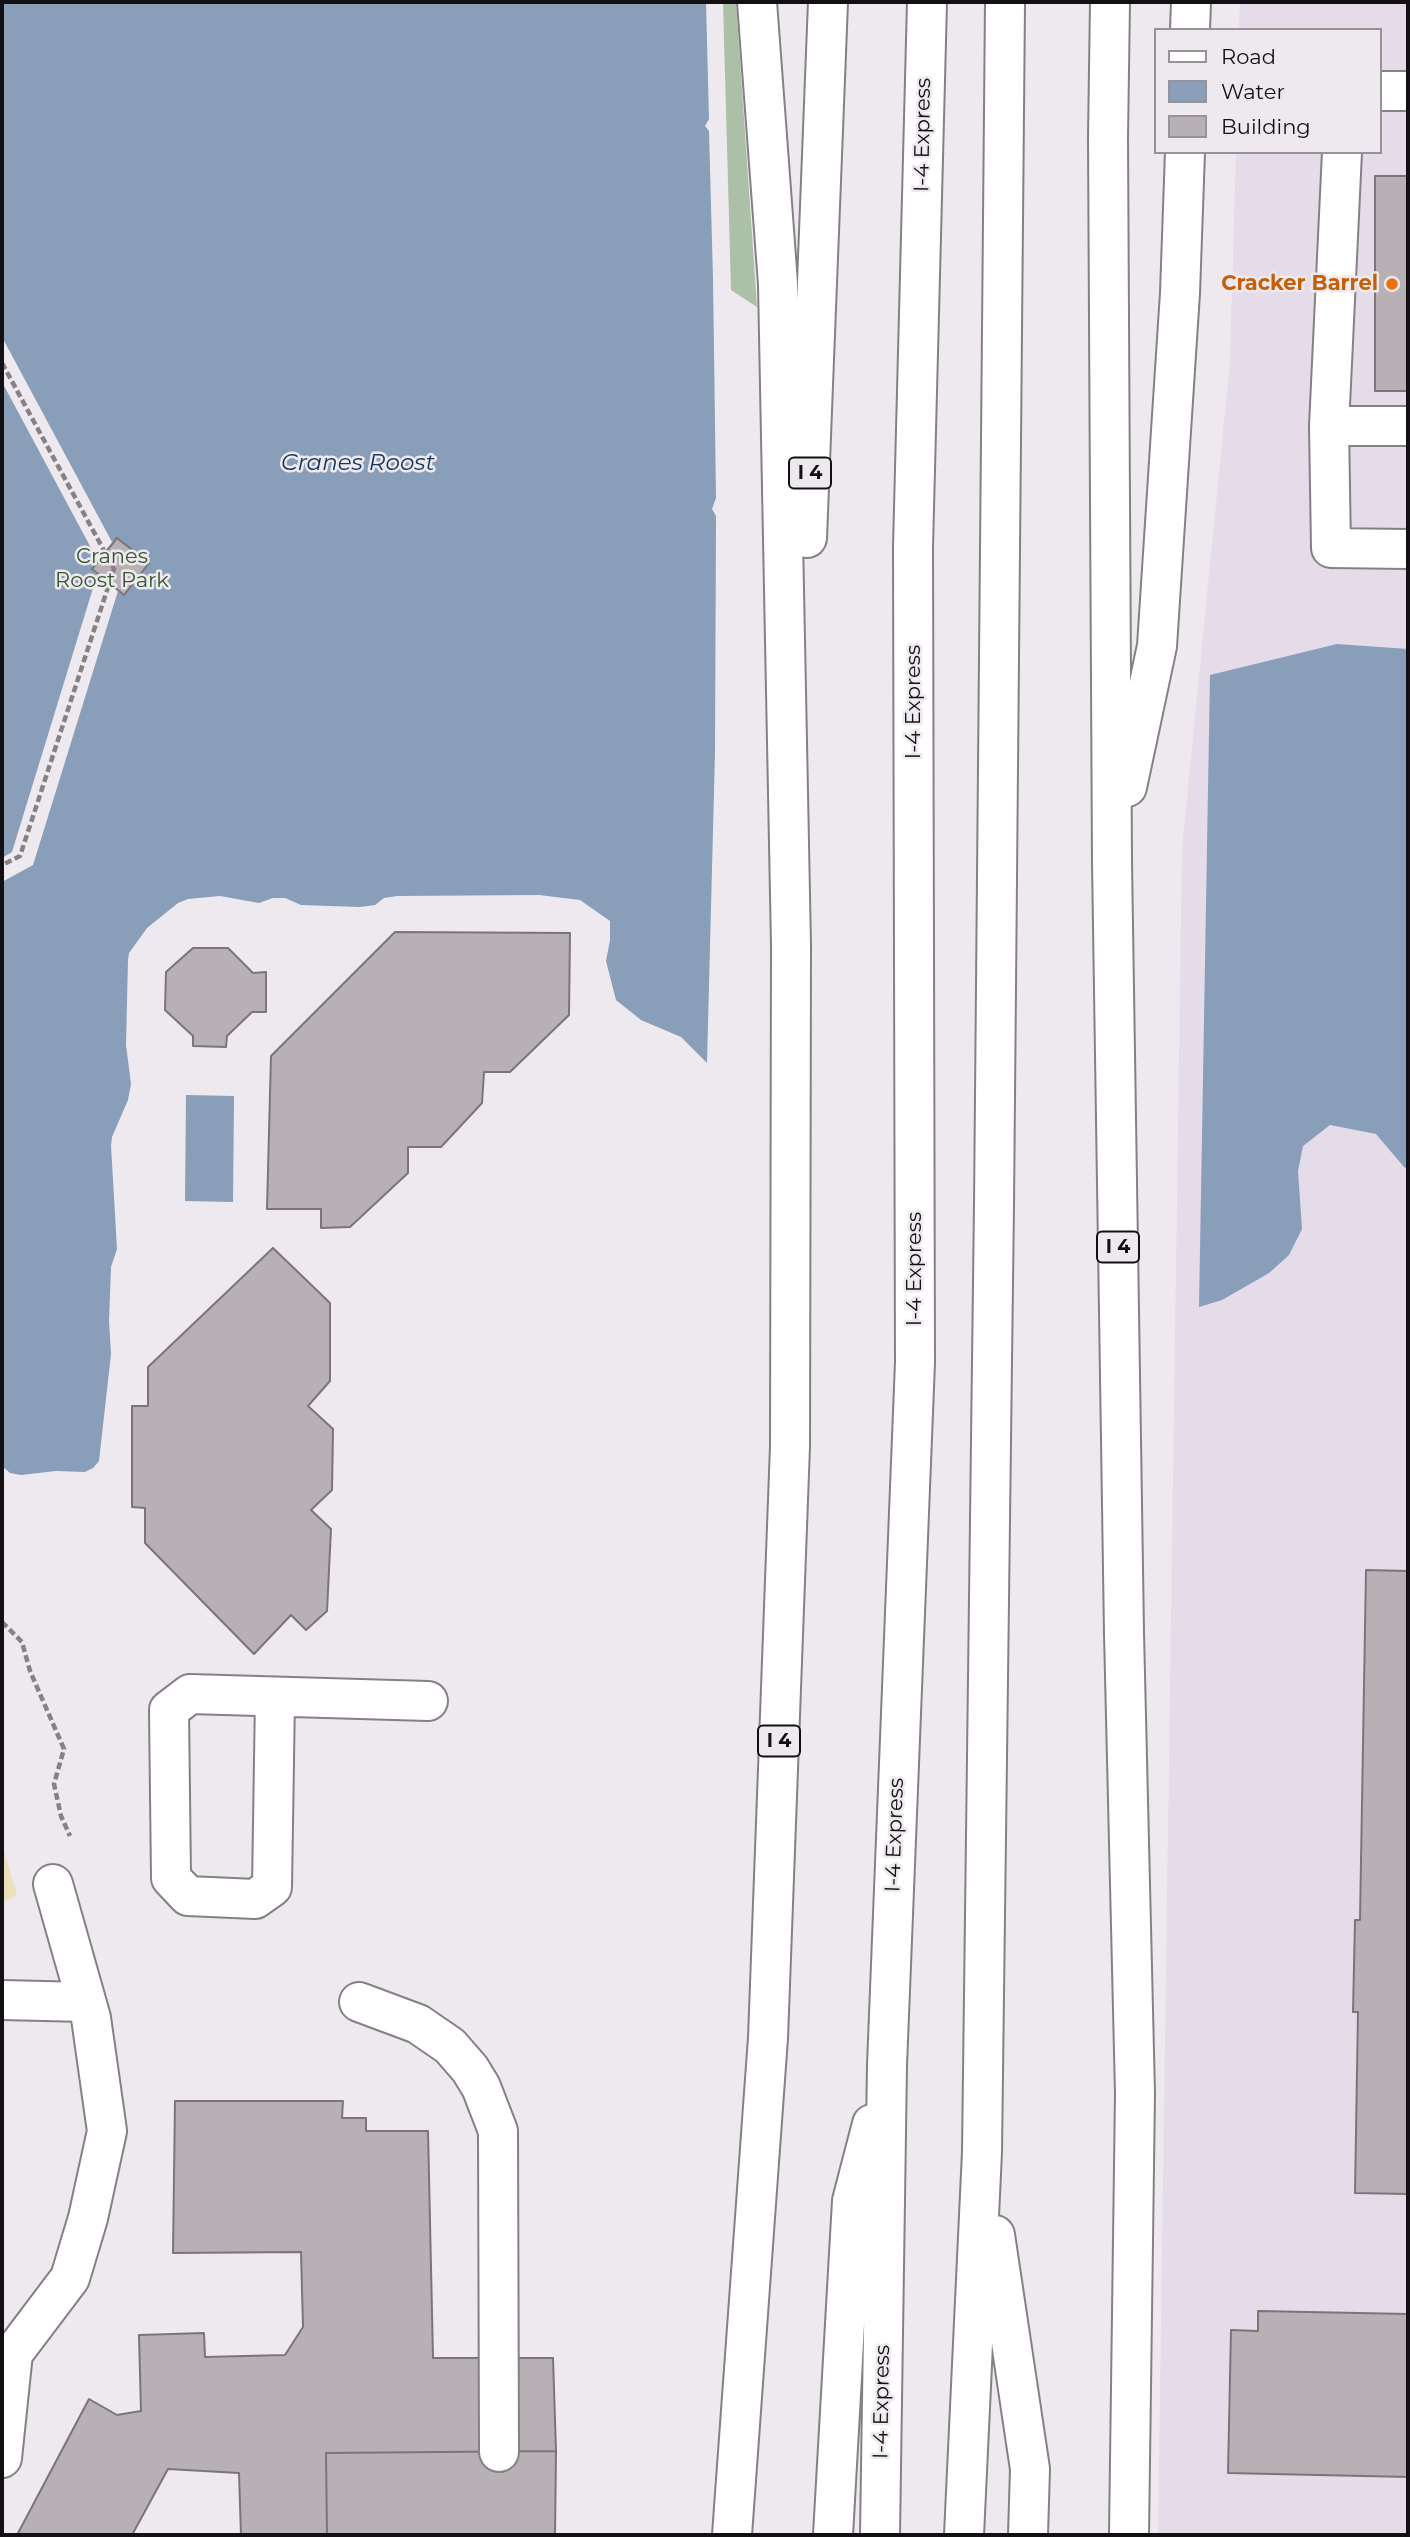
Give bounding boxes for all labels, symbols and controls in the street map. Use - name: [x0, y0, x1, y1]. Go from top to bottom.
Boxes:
- legend: [1154, 28, 1382, 154]
- text: Road: [1221, 44, 1276, 69]
- street label: I-4 Express: [909, 78, 937, 192]
- text: Water: [1221, 79, 1285, 104]
- text: Building: [1221, 114, 1311, 139]
- place label: Cracker Barrel: [1221, 271, 1378, 297]
- marker: Cracker Barrel: [1384, 276, 1400, 292]
- water label: Cranes Roost: [281, 449, 435, 477]
- road number: I 4: [789, 458, 831, 488]
- park label: Cranes Roost Park: [55, 544, 169, 594]
- street label: I-4 Express: [901, 645, 927, 759]
- street label: I-4 Express: [902, 1212, 928, 1326]
- road number: I 4: [1097, 1232, 1139, 1262]
- road number: I 4: [758, 1726, 800, 1756]
- street label: I-4 Express: [880, 1777, 910, 1893]
- street label: I-4 Express: [868, 2345, 896, 2459]

